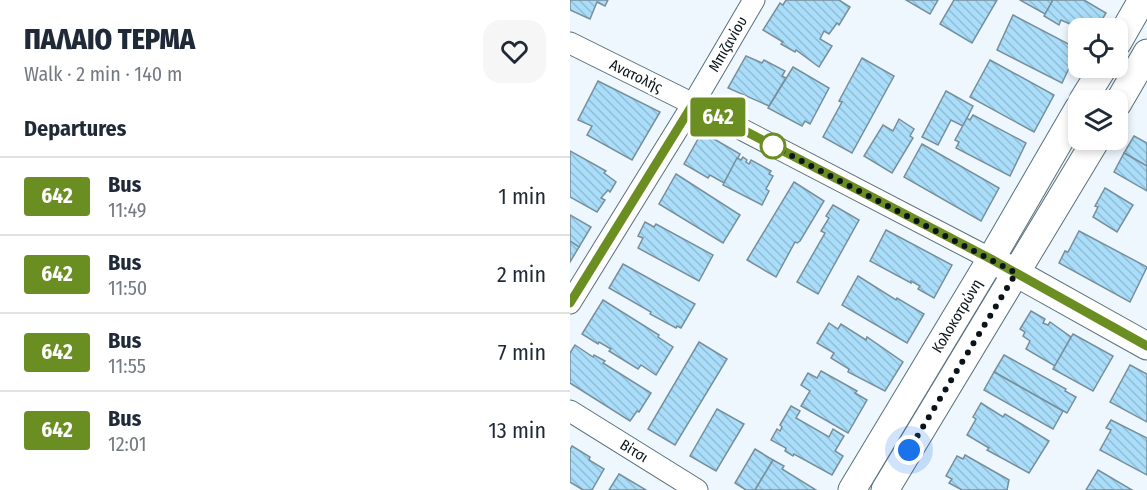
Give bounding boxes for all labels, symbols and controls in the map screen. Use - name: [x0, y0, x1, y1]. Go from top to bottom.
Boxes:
- street label: Μπιζανίου: [705, 13, 751, 75]
- map controls: [1068, 18, 1128, 150]
- button: locate: [1068, 18, 1128, 78]
- button: heart: [483, 20, 546, 83]
- text: ΠΑΛΑΙΟ ΤΕΡΜΑ: [24, 23, 195, 56]
- street label: Ανατολής: [607, 56, 666, 97]
- text: Walk · 2 min · 140 m: [24, 62, 182, 86]
- button: layers: [1068, 90, 1128, 150]
- line badge: 642: [684, 98, 752, 136]
- text: 642: [702, 104, 734, 130]
- text: Departures: [24, 115, 126, 142]
- unlabelled marker: [760, 133, 786, 159]
- text: Bus: [108, 171, 141, 198]
- text: 642: [41, 183, 73, 209]
- text: 1 min: [498, 183, 546, 210]
- text: 11:49: [108, 198, 147, 222]
- text: Bus: [108, 249, 141, 276]
- text: 642: [41, 261, 73, 287]
- text: 2 min: [497, 261, 546, 288]
- text: 11:50: [108, 276, 147, 300]
- street label: Κολοκοτρώνη: [928, 276, 986, 356]
- text: Bus: [108, 327, 141, 354]
- text: 642: [41, 339, 73, 365]
- text: 7 min: [498, 339, 546, 366]
- text: 11:55: [108, 354, 146, 378]
- text: Bus: [108, 405, 141, 432]
- text: 642: [41, 417, 73, 443]
- text: 13 min: [488, 417, 546, 444]
- text: 12:01: [108, 432, 147, 456]
- your location: [894, 435, 924, 465]
- street label: Βίτσι: [617, 436, 651, 467]

